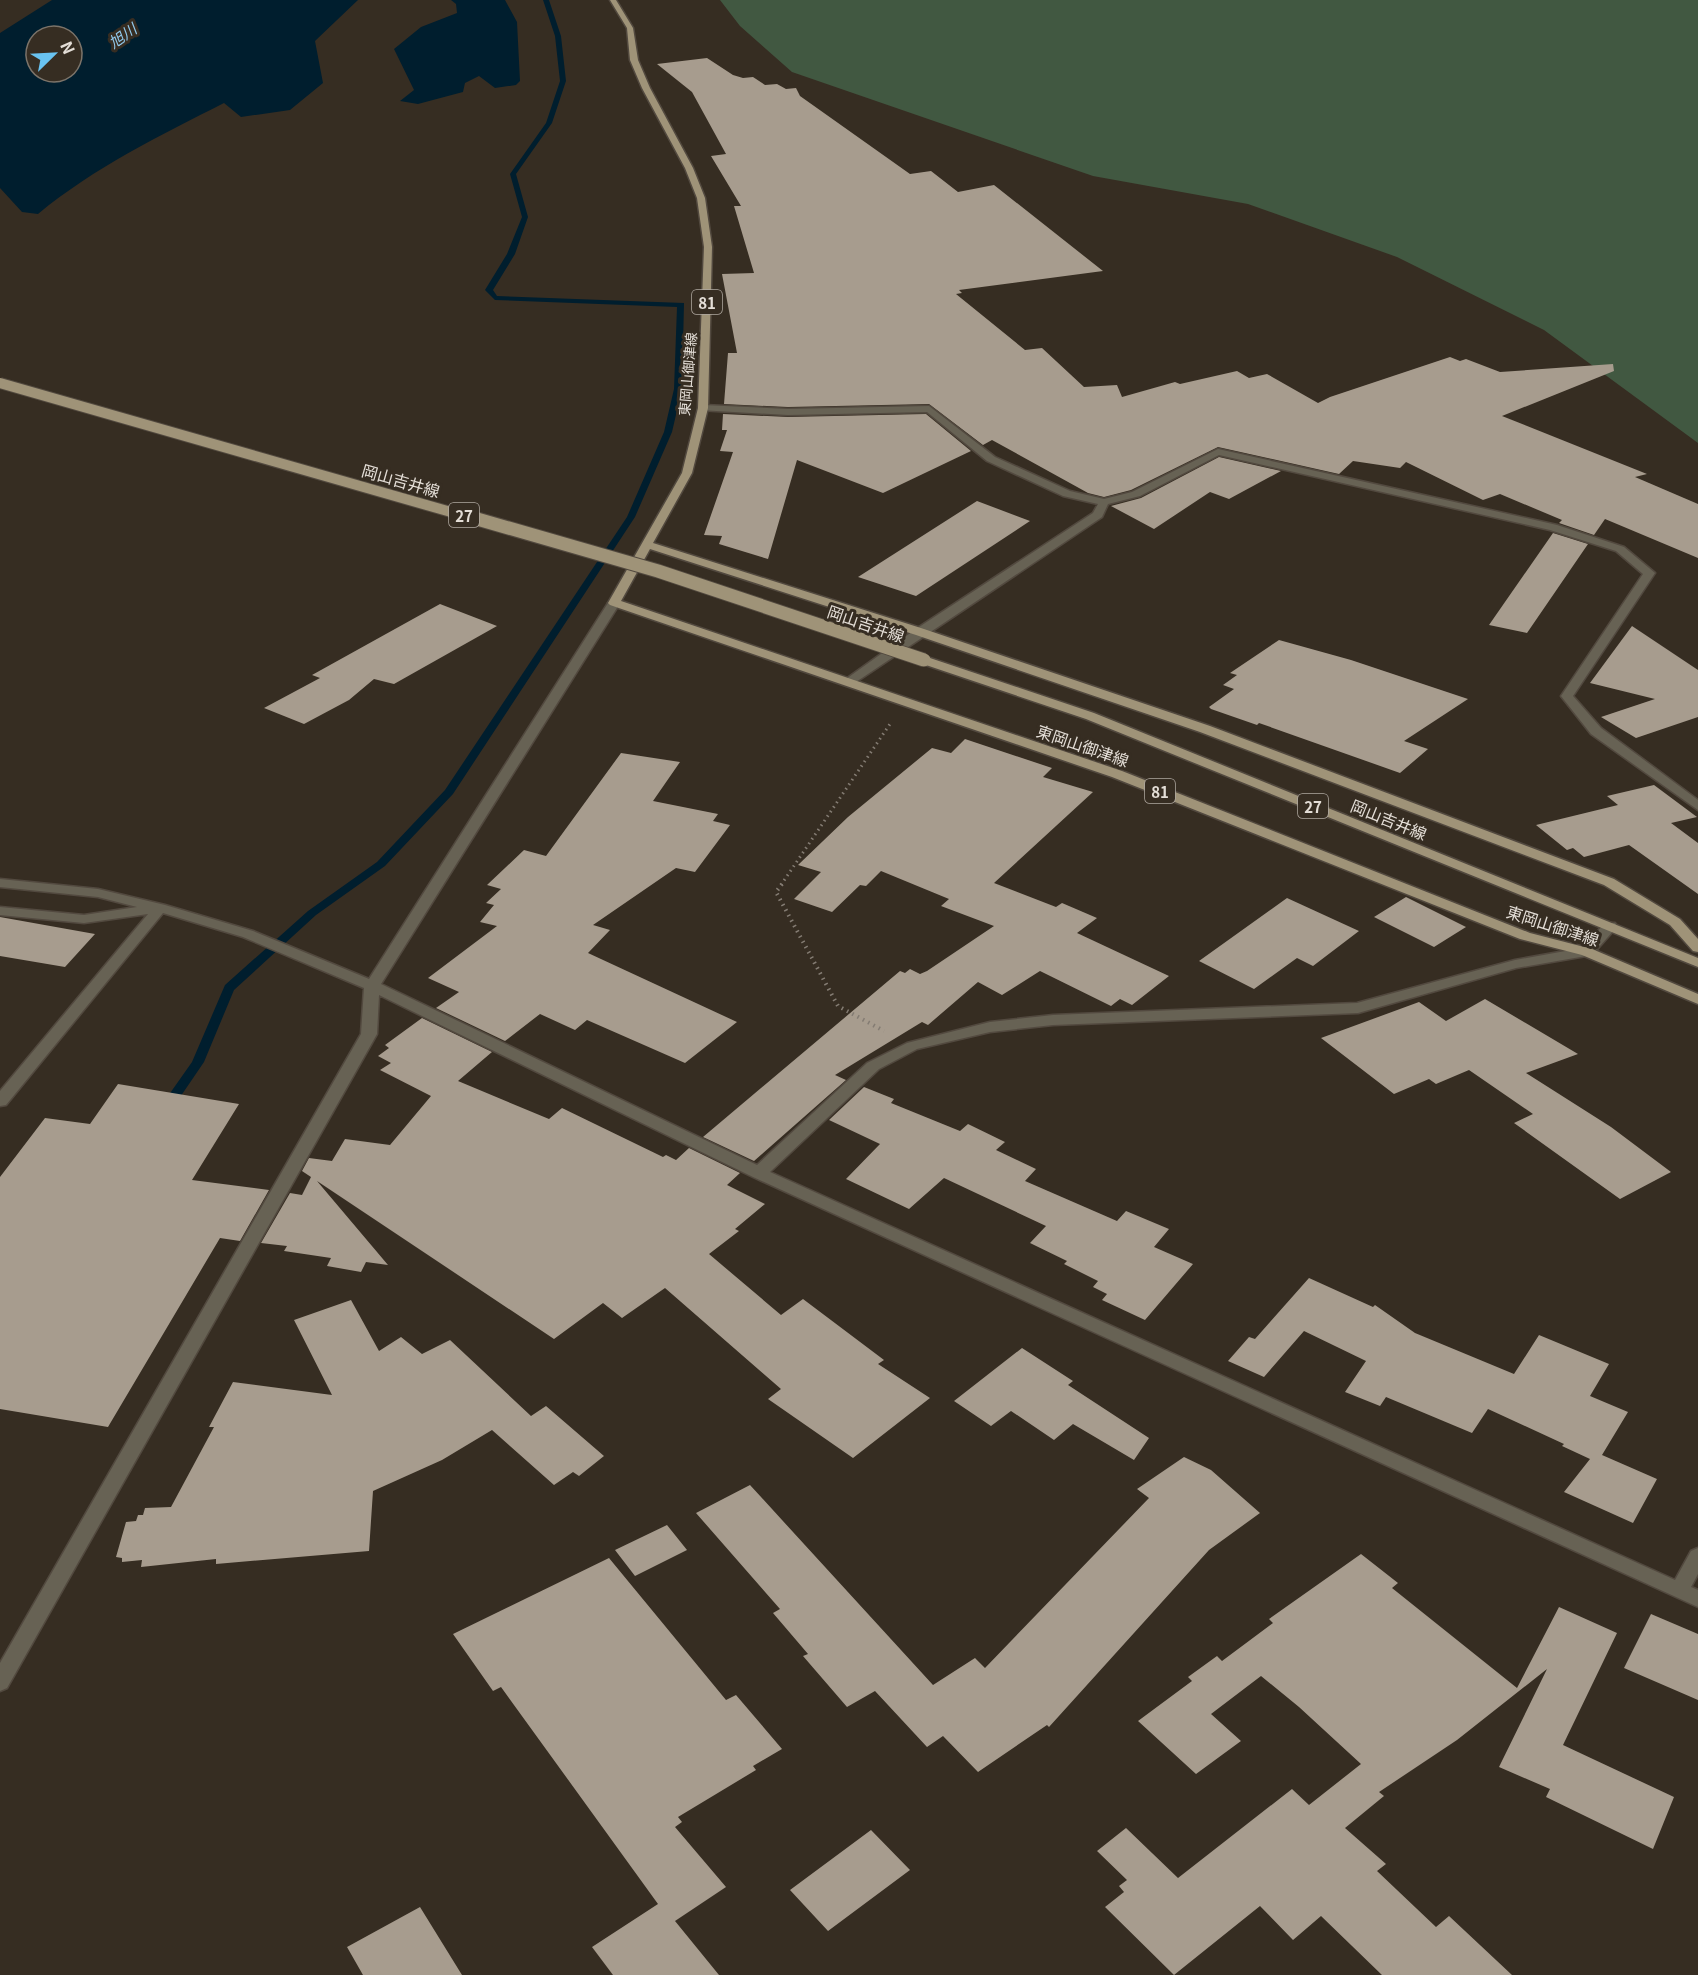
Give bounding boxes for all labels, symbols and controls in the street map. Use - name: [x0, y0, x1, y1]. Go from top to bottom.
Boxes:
- water label: 旭川: [104, 17, 142, 52]
- north arrow: [24, 24, 84, 84]
- text: N: [55, 37, 82, 58]
- road number: 81: [692, 290, 722, 314]
- street label: 東岡山御津線: [673, 331, 701, 417]
- street label: 岡山吉井線: [359, 457, 443, 503]
- road number: 27: [449, 503, 479, 527]
- street label: 岡山吉井線: [824, 599, 908, 647]
- street label: 東岡山御津線: [1034, 718, 1132, 772]
- road number: 81: [1145, 779, 1175, 803]
- street label: 岡山吉井線: [1347, 793, 1431, 845]
- road number: 27: [1298, 794, 1328, 818]
- street label: 東岡山御津線: [1504, 899, 1602, 951]

